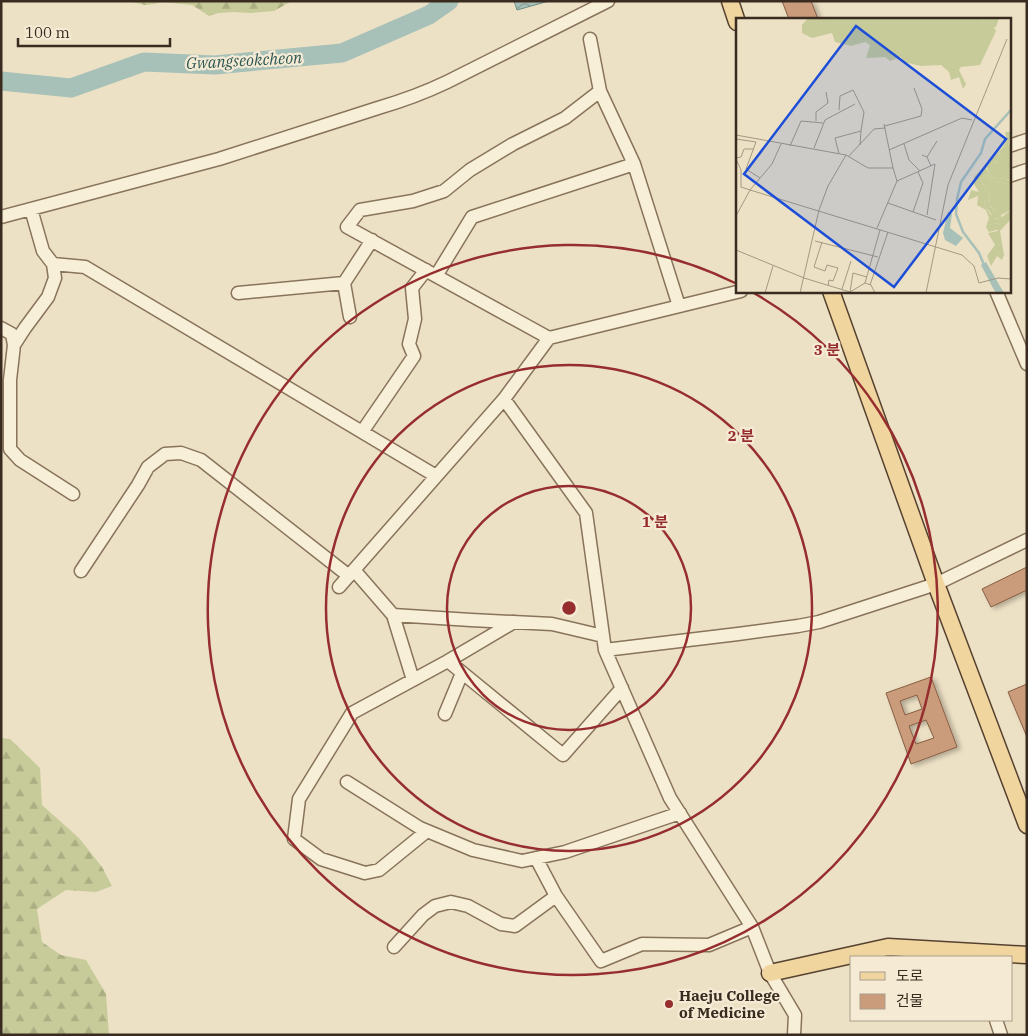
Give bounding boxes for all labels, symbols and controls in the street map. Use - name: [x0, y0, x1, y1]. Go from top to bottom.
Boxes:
- scale bar: [18, 15, 170, 47]
- inset map: [736, 18, 1010, 292]
- text: 100 m: [25, 23, 70, 42]
- water label: Gwangseokcheon: [185, 47, 303, 73]
- text: 3 분: [814, 340, 840, 359]
- text: 2 분: [728, 426, 754, 445]
- text: 1 분: [642, 512, 668, 531]
- centre of rings: [560, 599, 578, 617]
- legend: [850, 956, 1013, 1021]
- text: 도로: [896, 966, 924, 985]
- place label: Haeju College of Medicine: [679, 986, 780, 1022]
- text: 건물: [896, 991, 924, 1010]
- marker: Haeju College of Medicine: [663, 998, 675, 1010]

